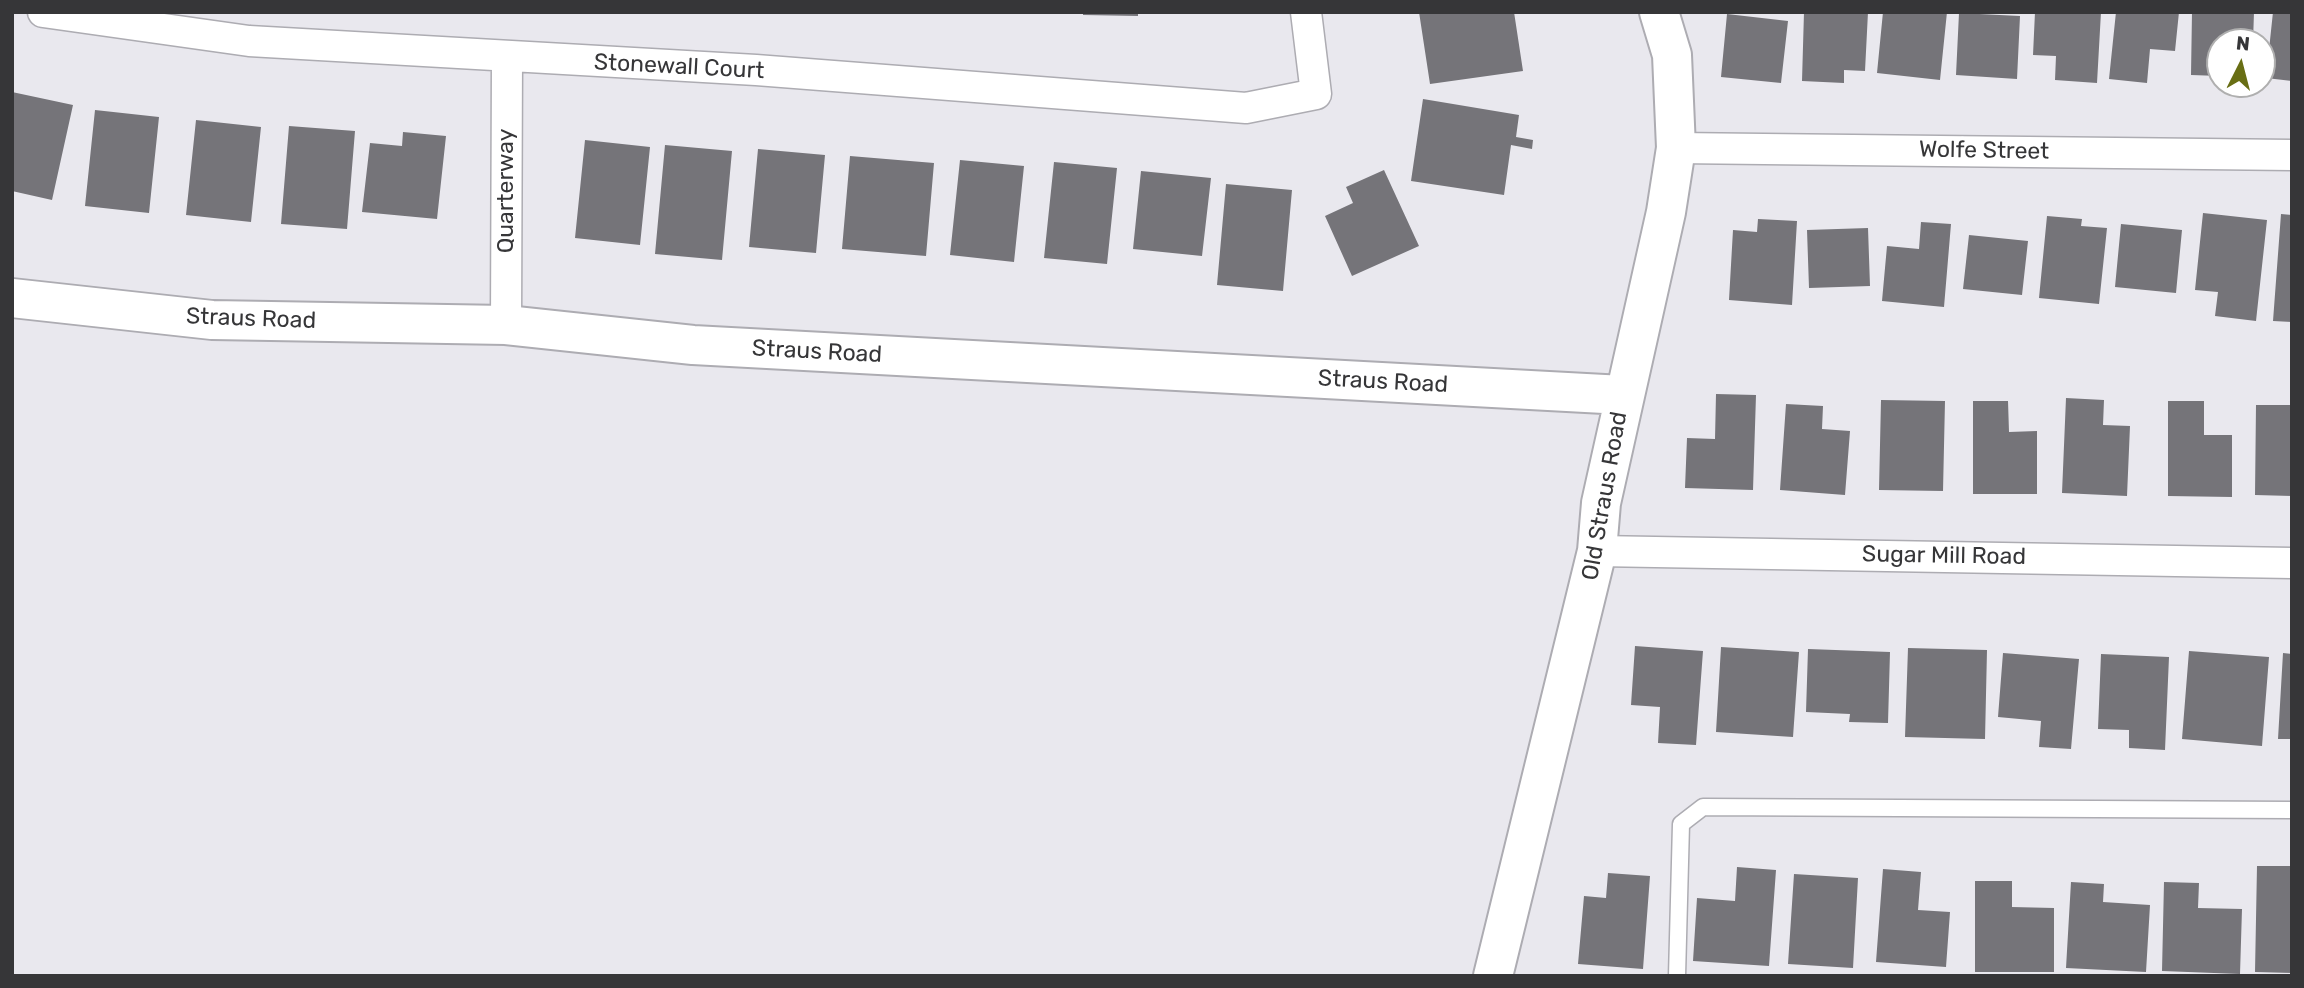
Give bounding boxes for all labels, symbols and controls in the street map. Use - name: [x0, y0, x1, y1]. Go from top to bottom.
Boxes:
- north arrow: [2206, 28, 2276, 98]
- text: N: [2235, 31, 2251, 56]
- street label: Stonewall Court: [593, 49, 765, 85]
- street label: Quarterway: [492, 129, 520, 253]
- street label: Wolfe Street: [1919, 136, 2049, 166]
- street label: Straus Road: [185, 303, 317, 335]
- street label: Straus Road: [751, 335, 883, 369]
- street label: Straus Road: [1317, 365, 1449, 399]
- street label: Old Straus Road: [1577, 410, 1633, 582]
- street label: Sugar Mill Road: [1862, 541, 2026, 571]

